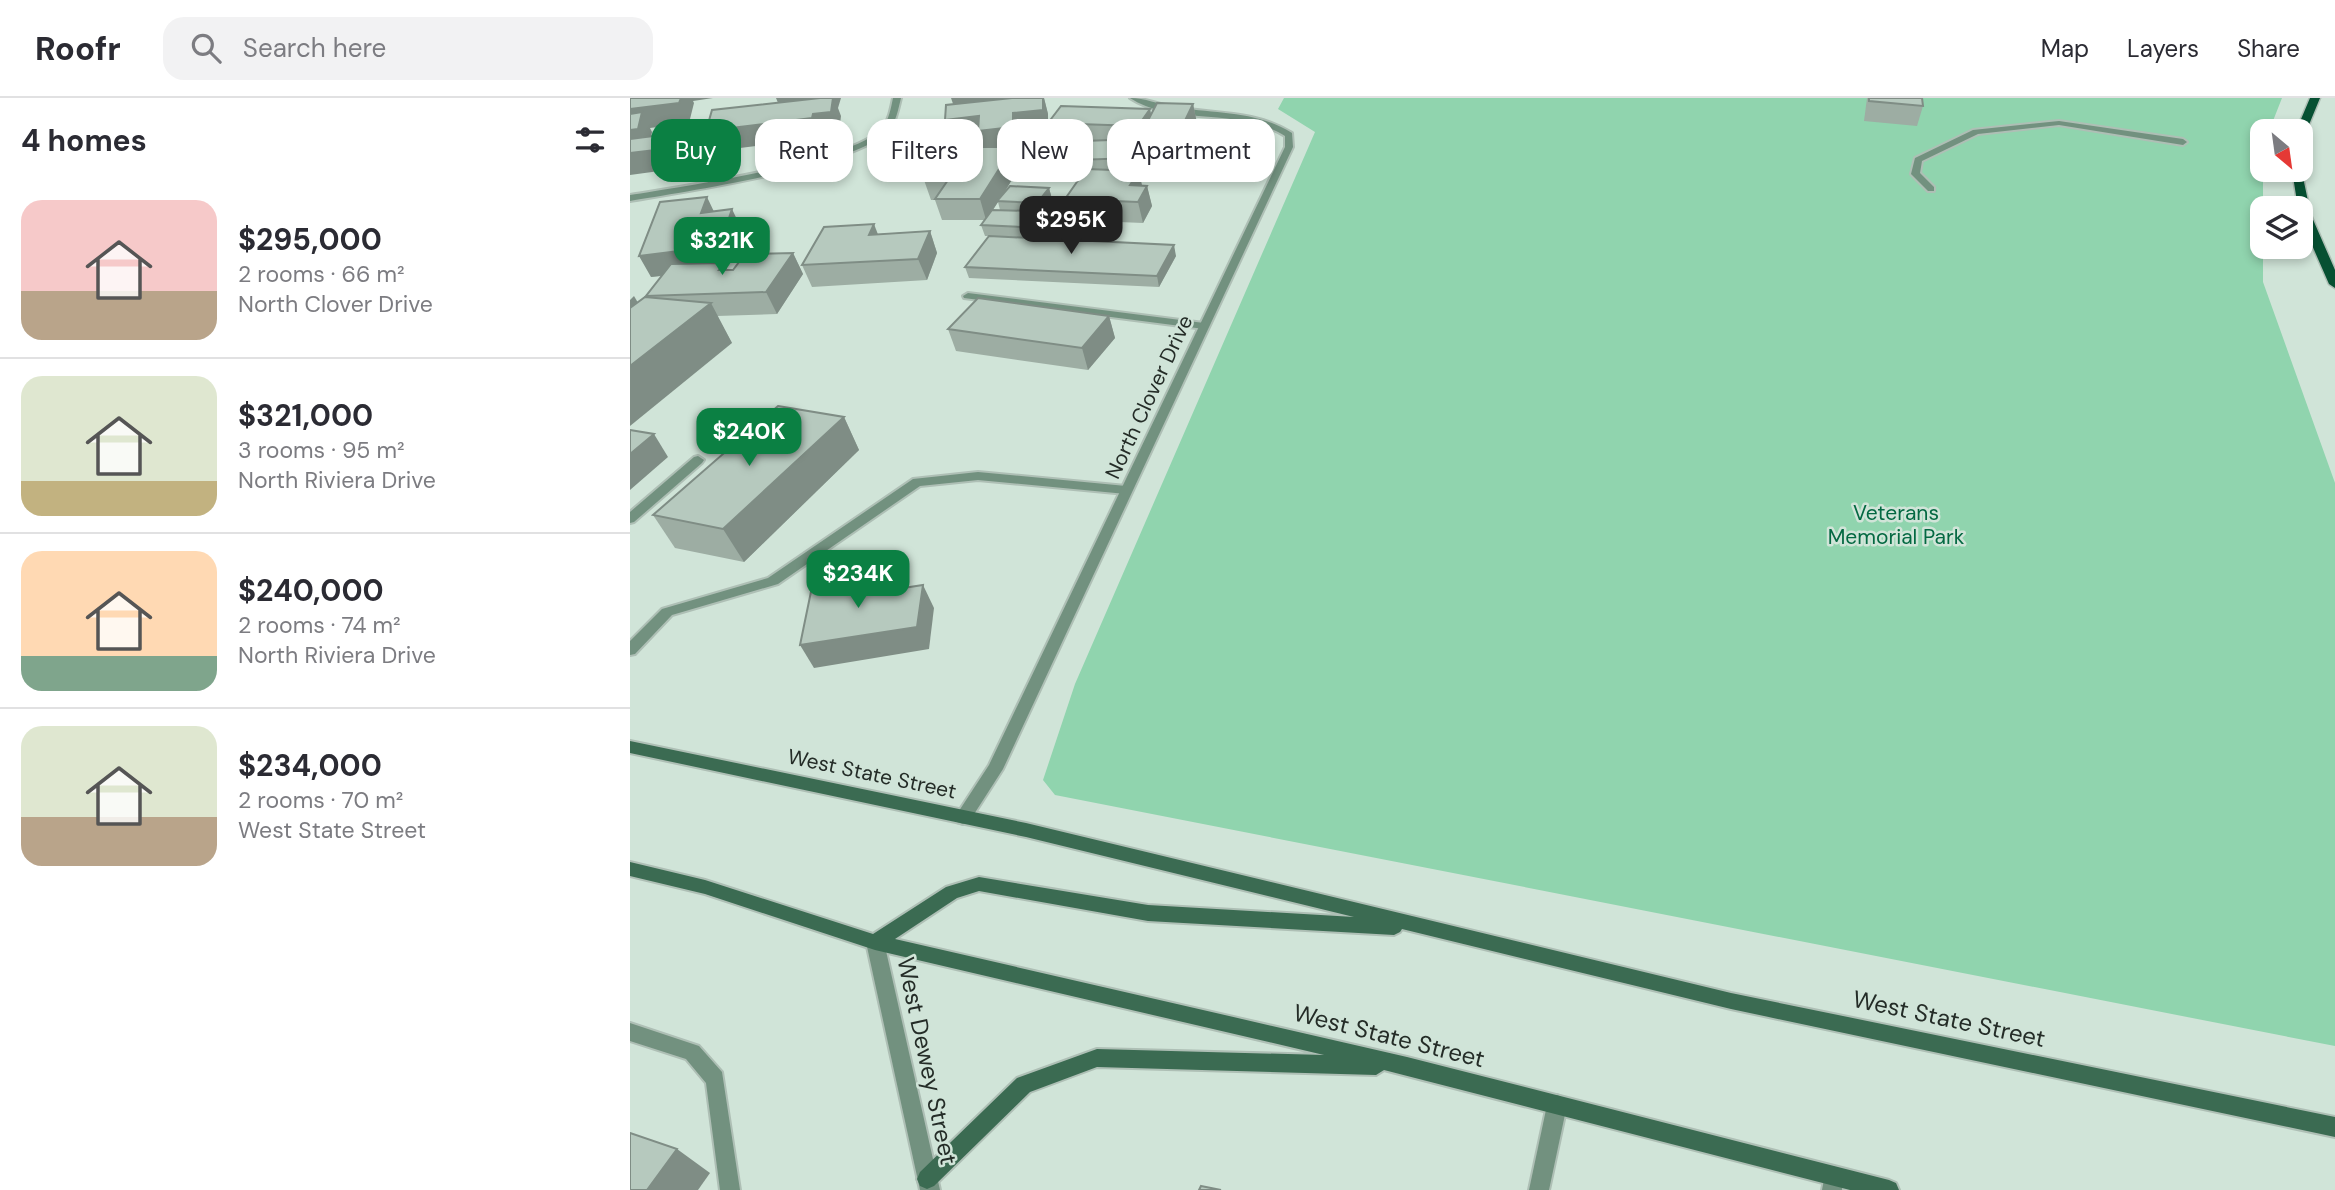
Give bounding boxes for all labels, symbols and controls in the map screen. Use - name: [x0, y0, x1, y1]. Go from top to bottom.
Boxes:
- search box: [163, 17, 653, 80]
- text: Roofr: [35, 27, 121, 70]
- icon: search: [187, 29, 225, 67]
- text: Search here: [243, 31, 386, 65]
- text: Map: [2041, 33, 2089, 64]
- text: Layers: [2127, 33, 2199, 64]
- text: Share: [2237, 33, 2300, 64]
- chip: Buy: [651, 119, 741, 182]
- chip: Rent: [755, 119, 853, 182]
- chip: Filters: [867, 119, 983, 182]
- chip: New: [997, 119, 1093, 182]
- chip: Apartment: [1107, 119, 1275, 182]
- north arrow: [2250, 119, 2314, 182]
- map controls: [2250, 119, 2313, 259]
- text: 4 homes: [21, 121, 147, 160]
- icon: filters: [571, 121, 609, 159]
- button: layers: [2250, 196, 2313, 259]
- pin: $295K: [1022, 197, 1120, 256]
- text: $295K: [1036, 204, 1107, 234]
- pin: $321K: [673, 218, 771, 277]
- text: $295,000: [238, 220, 382, 259]
- text: $321K: [690, 225, 754, 255]
- icon: home: [77, 228, 161, 312]
- text: 2 rooms · 66 m²: [238, 259, 405, 289]
- text: North Clover Drive: [238, 289, 433, 319]
- street label: North Clover Drive: [1099, 310, 1199, 484]
- text: $321,000: [238, 396, 373, 435]
- icon: home: [77, 404, 161, 488]
- pin: $240K: [700, 408, 798, 468]
- text: $240K: [712, 416, 786, 446]
- text: 3 rooms · 95 m²: [238, 435, 405, 465]
- text: North Riviera Drive: [238, 465, 436, 495]
- park label: Veterans Memorial Park: [1828, 499, 1965, 551]
- pin: $234K: [809, 550, 907, 610]
- text: $234K: [822, 558, 894, 588]
- text: $240,000: [238, 571, 384, 610]
- icon: home: [77, 579, 161, 663]
- text: 2 rooms · 74 m²: [238, 610, 401, 640]
- text: North Riviera Drive: [238, 640, 436, 670]
- street label: West State Street: [785, 742, 959, 806]
- text: $234,000: [238, 746, 382, 785]
- icon: home: [77, 754, 161, 838]
- text: 2 rooms · 70 m²: [238, 785, 403, 815]
- text: West State Street: [238, 815, 426, 845]
- street label: West Dewey Street: [890, 954, 965, 1167]
- street label: West State Street: [1850, 983, 2048, 1054]
- street label: West State Street: [1290, 997, 1488, 1074]

